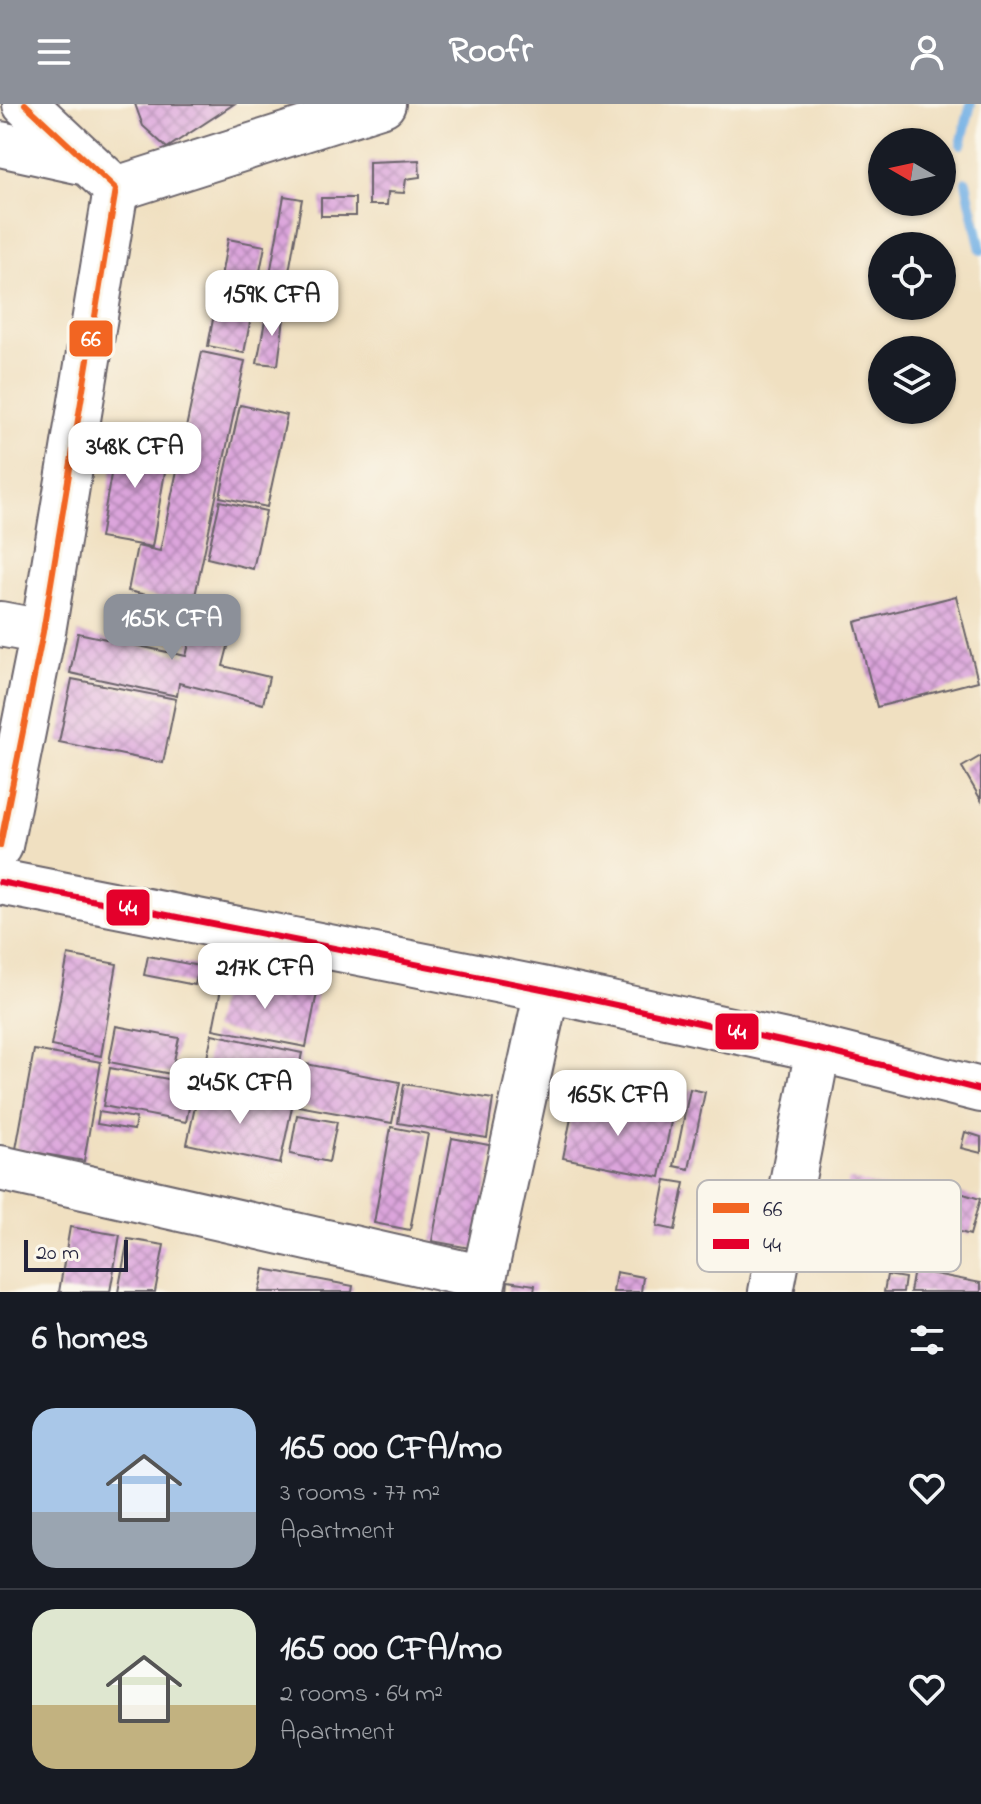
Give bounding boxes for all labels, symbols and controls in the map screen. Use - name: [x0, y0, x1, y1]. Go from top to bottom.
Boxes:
- text: Roofr: [448, 26, 533, 79]
- icon: menu: [32, 30, 76, 74]
- icon: person: [905, 30, 949, 74]
- north arrow: [868, 128, 956, 216]
- map controls: [868, 128, 956, 424]
- button: locate: [868, 232, 956, 320]
- pin: 159K CFA: [189, 270, 355, 338]
- text: 159K CFA: [223, 277, 321, 315]
- line badge: 66: [68, 319, 114, 358]
- text: 66: [81, 325, 101, 357]
- button: layers: [868, 336, 956, 424]
- pin: 348K CFA: [52, 422, 218, 490]
- text: 348K CFA: [86, 429, 184, 467]
- pin: 165K CFA: [89, 594, 255, 662]
- text: 165K CFA: [122, 601, 222, 639]
- line badge: 44: [105, 888, 151, 927]
- text: 44: [119, 894, 138, 926]
- pin: 217K CFA: [182, 943, 348, 1011]
- text: 217K CFA: [216, 950, 314, 988]
- line badge: 44: [714, 1012, 760, 1051]
- text: 44: [728, 1018, 747, 1050]
- pin: 245K CFA: [157, 1058, 323, 1126]
- text: 245K CFA: [188, 1065, 292, 1103]
- pin: 165K CFA: [535, 1070, 701, 1138]
- text: 165K CFA: [568, 1077, 668, 1115]
- legend: [697, 1180, 961, 1272]
- text: 66: [763, 1195, 783, 1227]
- text: 44: [763, 1231, 781, 1263]
- scale bar: [24, 1236, 128, 1272]
- text: 20 m: [36, 1238, 79, 1270]
- text: 6 homes: [32, 1315, 148, 1365]
- icon: filters: [905, 1318, 949, 1362]
- text: 165 000 CFA/mo: [280, 1425, 503, 1475]
- icon: home: [96, 1440, 192, 1536]
- icon: heart: [905, 1466, 949, 1510]
- text: 3 rooms · 77 m²: [280, 1475, 440, 1513]
- text: Apartment: [280, 1513, 394, 1551]
- text: 165 000 CFA/mo: [280, 1626, 503, 1676]
- icon: home: [96, 1641, 192, 1737]
- icon: heart: [905, 1667, 949, 1711]
- text: 2 rooms · 64 m²: [280, 1676, 443, 1714]
- text: Apartment: [280, 1714, 394, 1752]

